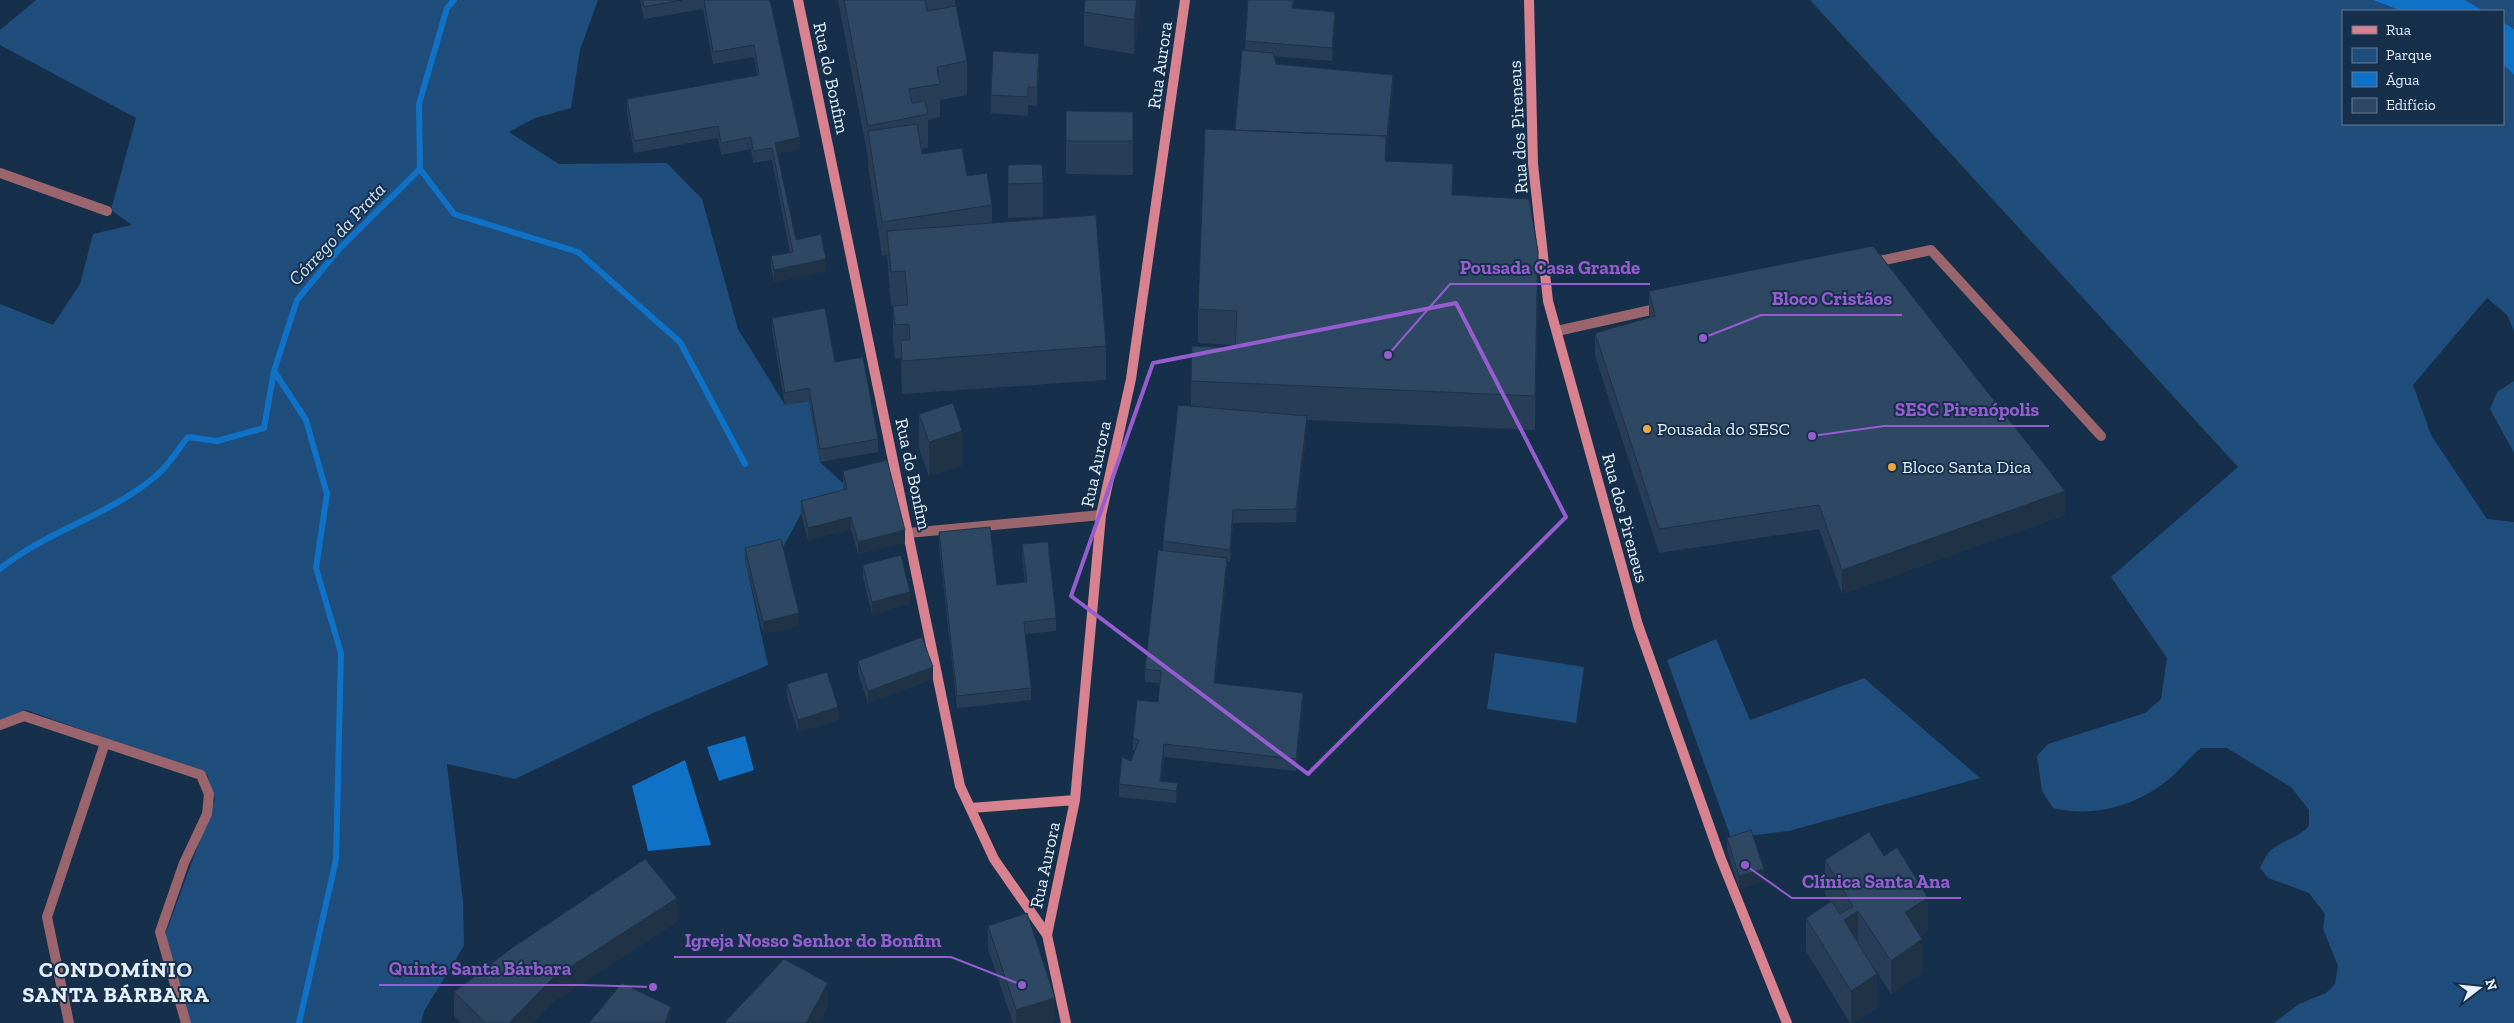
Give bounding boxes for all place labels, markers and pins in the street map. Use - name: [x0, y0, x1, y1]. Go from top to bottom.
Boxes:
- callout: Pousada Casa Grande: [1450, 250, 1650, 284]
- callout: Bloco Cristãos: [1761, 281, 1902, 315]
- callout: SESC Pirenópolis: [1884, 392, 2049, 426]
- place label: Pousada do SESC: [1657, 418, 1790, 440]
- marker: Pousada do SESC: [1641, 423, 1653, 435]
- place label: Bloco Santa Dica: [1902, 456, 2032, 478]
- marker: Bloco Santa Dica: [1886, 461, 1898, 473]
- callout: Clínica Santa Ana: [1792, 864, 1961, 898]
- callout: Igreja Nosso Senhor do Bonfim: [674, 923, 951, 957]
- callout: Quinta Santa Bárbara: [379, 951, 582, 985]

